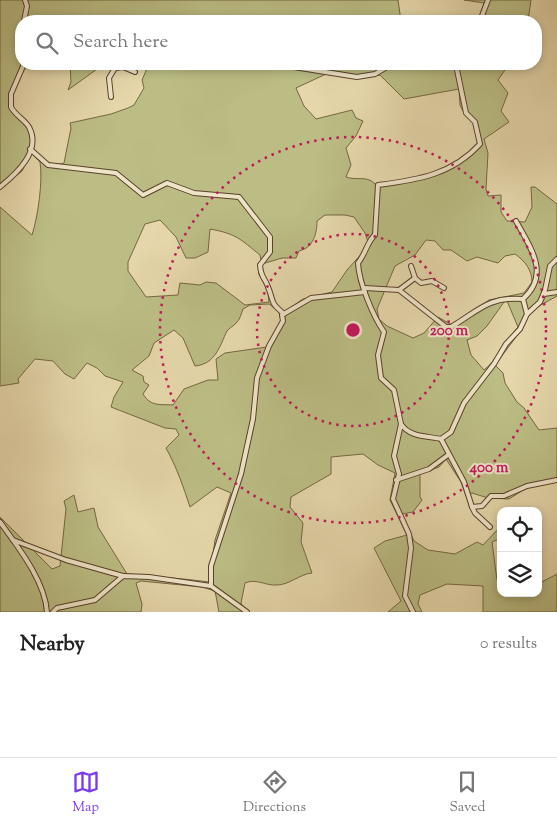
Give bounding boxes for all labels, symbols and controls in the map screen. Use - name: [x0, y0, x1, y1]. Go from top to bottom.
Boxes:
- search box: [15, 15, 542, 70]
- icon: search: [33, 29, 61, 57]
- text: Search here: [73, 29, 168, 56]
- centre of rings: [344, 321, 362, 339]
- text: 200 m: [430, 321, 469, 342]
- text: 400 m: [469, 458, 509, 479]
- map controls: [497, 507, 542, 597]
- button: locate: [497, 507, 542, 552]
- button: layers: [497, 552, 542, 597]
- text: Nearby: [20, 630, 85, 660]
- text: 0 results: [480, 633, 537, 656]
- tab: Map: [72, 768, 100, 818]
- tab: Directions: [243, 768, 306, 818]
- tab: Saved: [449, 768, 485, 818]

